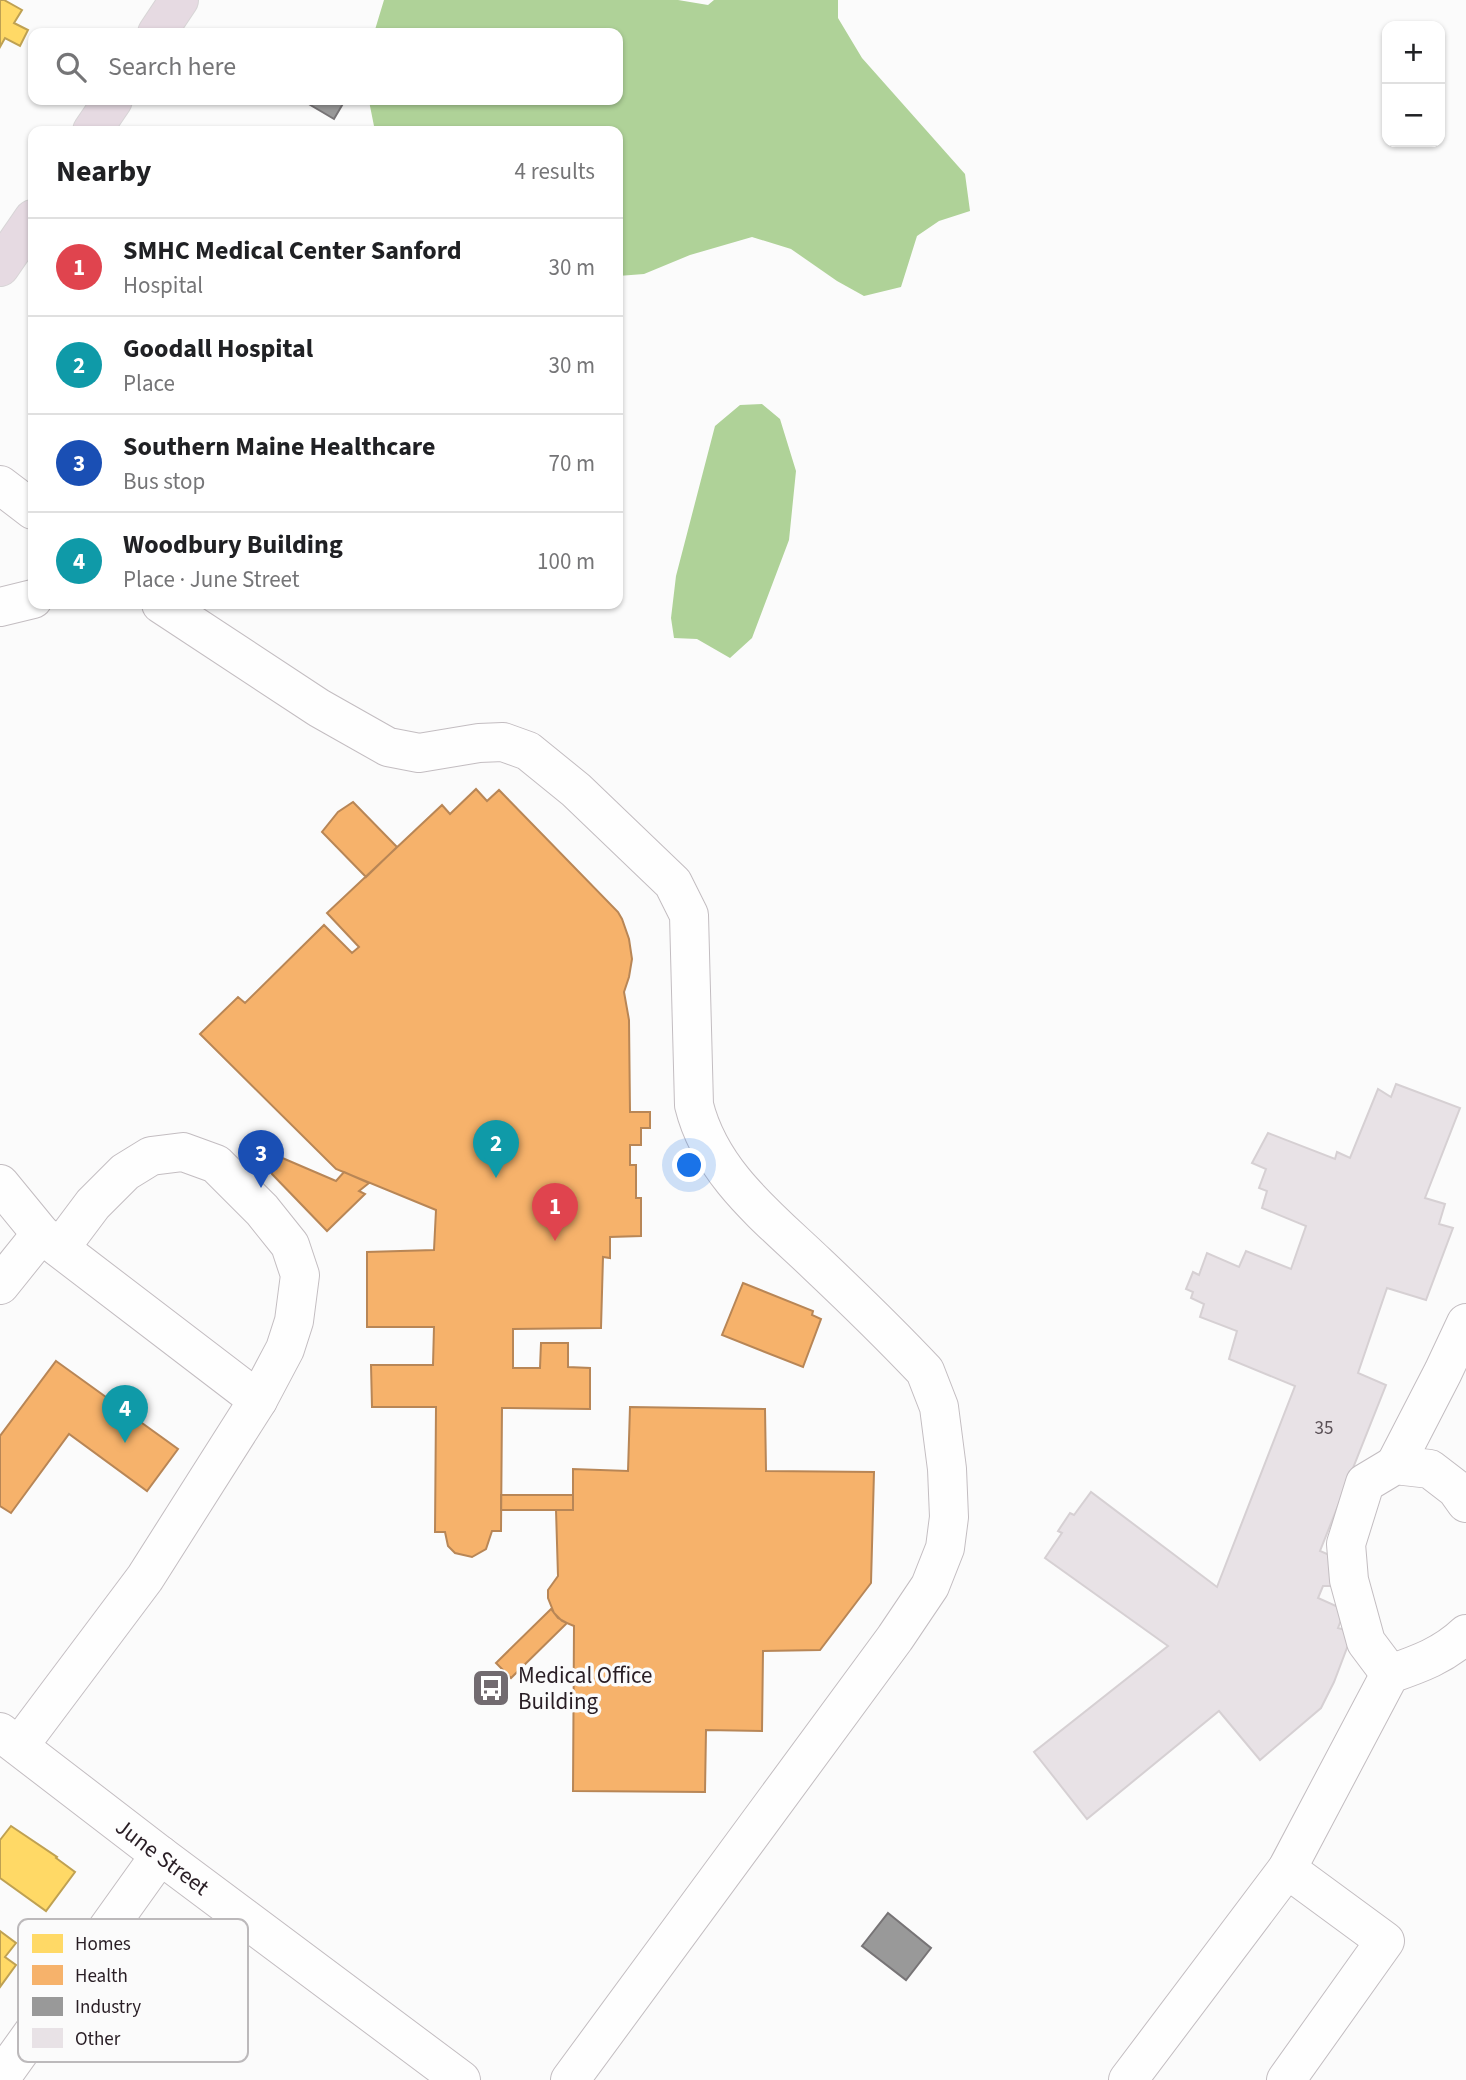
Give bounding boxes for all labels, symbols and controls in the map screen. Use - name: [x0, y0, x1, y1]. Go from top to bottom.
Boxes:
- map controls: [1382, 21, 1445, 147]
- button: +: [1382, 21, 1445, 84]
- search box: [28, 28, 623, 105]
- icon: search: [52, 48, 90, 86]
- text: Search here: [108, 48, 236, 85]
- button: −: [1382, 84, 1445, 147]
- text: Nearby: [56, 150, 151, 193]
- text: 4 results: [515, 155, 595, 188]
- text: SMHC Medical Center Sanford: [123, 232, 462, 269]
- text: 1: [73, 251, 85, 284]
- text: 30 m: [548, 251, 595, 284]
- text: Hospital: [123, 269, 203, 302]
- text: Goodall Hospital: [123, 330, 313, 367]
- text: 2: [73, 349, 85, 382]
- text: 30 m: [548, 349, 595, 382]
- text: Place: [123, 367, 175, 400]
- text: Southern Maine Healthcare: [123, 428, 435, 465]
- text: 3: [73, 447, 85, 480]
- text: 70 m: [548, 447, 595, 480]
- text: Bus stop: [123, 465, 205, 498]
- text: Woodbury Building: [123, 526, 343, 563]
- text: 4: [73, 545, 85, 578]
- text: 100 m: [537, 545, 595, 578]
- text: Place · June Street: [123, 563, 300, 596]
- pin: 2: [473, 1120, 519, 1178]
- pin: 3: [238, 1130, 284, 1188]
- your location: [672, 1148, 706, 1182]
- pin: 1: [532, 1183, 578, 1241]
- pin: 4: [102, 1385, 148, 1443]
- house number: 35: [1315, 1415, 1333, 1442]
- place label: Medical Office Building: [518, 1659, 652, 1718]
- bus stop icon: Medical Office Building: [470, 1667, 512, 1709]
- street label: June Street: [109, 1810, 217, 1903]
- legend: [18, 1919, 248, 2062]
- text: Homes: [75, 1931, 131, 1958]
- text: Health: [75, 1963, 128, 1990]
- text: Industry: [75, 1994, 141, 2021]
- text: Other: [75, 2026, 121, 2053]

